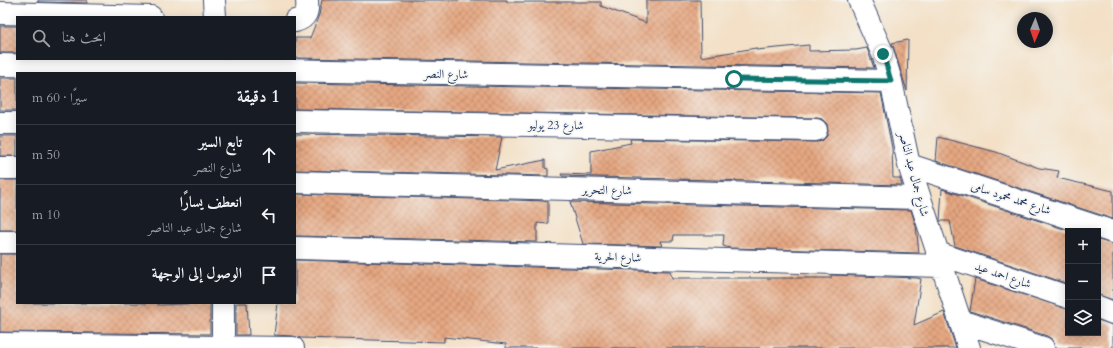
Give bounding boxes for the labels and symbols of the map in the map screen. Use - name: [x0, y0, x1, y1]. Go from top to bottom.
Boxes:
- north arrow: [1017, 12, 1053, 48]
- route end: [874, 45, 892, 63]
- street label: شارع النصر: [422, 66, 469, 85]
- route start: [725, 70, 743, 88]
- street label: شارع 23 يوليو: [527, 117, 584, 136]
- street label: شارع جمال عبد الناصر: [892, 128, 933, 219]
- street label: شارع محمد محمود سامى: [968, 178, 1053, 221]
- street label: شارع التحرير: [580, 182, 632, 201]
- street label: شارع الحرية: [594, 248, 642, 269]
- street label: شارع احمد عيد: [972, 258, 1033, 295]

